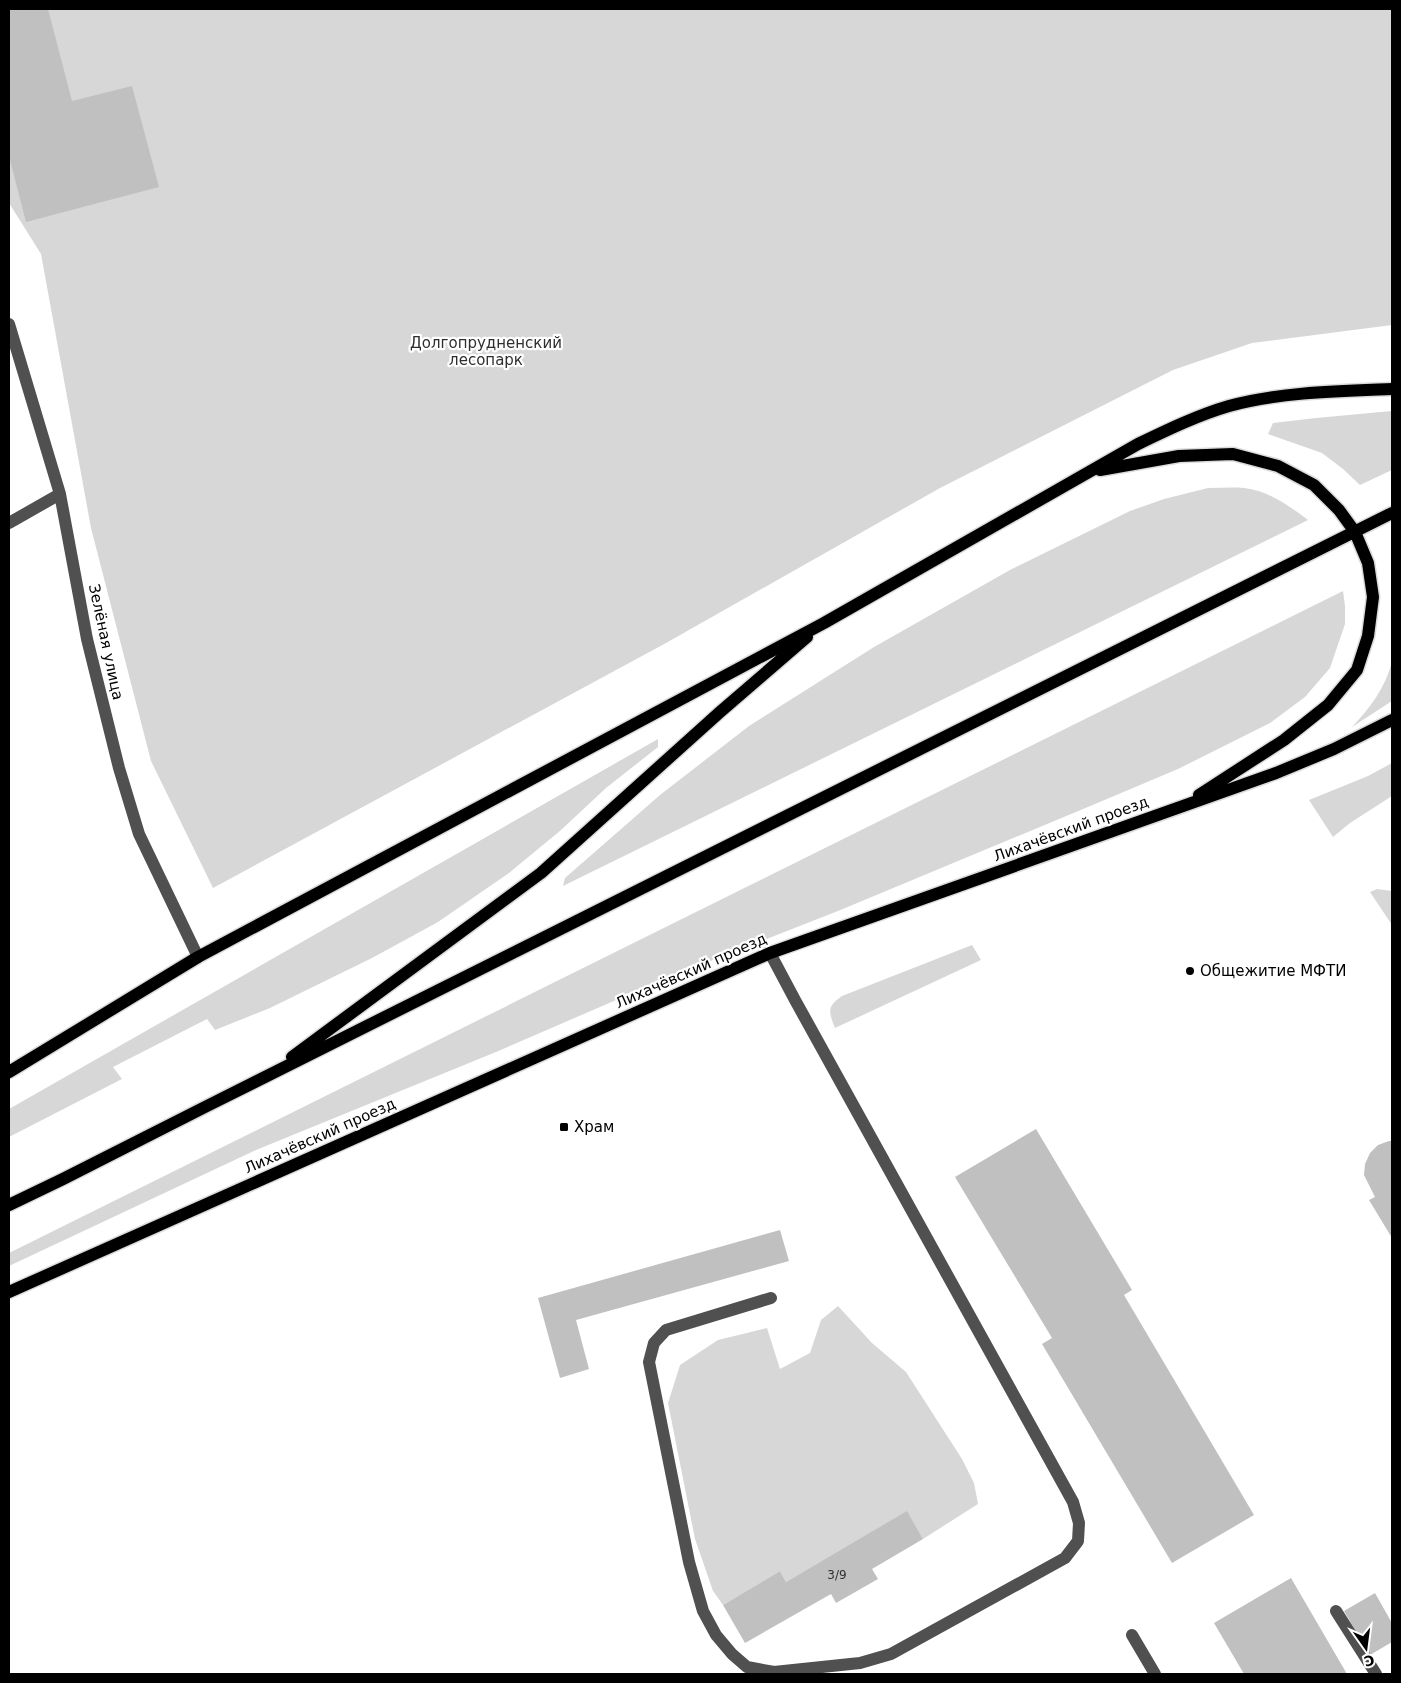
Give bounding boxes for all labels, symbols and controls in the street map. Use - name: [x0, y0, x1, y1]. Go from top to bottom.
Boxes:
- park label: Долгопрудненский лесопарк: [410, 334, 562, 369]
- street label: Зелёная улица: [85, 582, 127, 702]
- street label: Лихачёвский проезд: [991, 793, 1151, 865]
- street label: Лихачёвский проезд: [613, 929, 769, 1013]
- place label: Общежитие МФТИ: [1200, 962, 1346, 980]
- marker: Общежитие МФТИ: [1184, 965, 1196, 977]
- street label: Лихачёвский проезд: [242, 1094, 398, 1178]
- place label: Храм: [574, 1118, 614, 1136]
- marker: Храм: [558, 1121, 570, 1133]
- house number: 3/9: [827, 1568, 847, 1582]
- north arrow: [1341, 1623, 1391, 1673]
- text: С: [1362, 1652, 1376, 1670]

